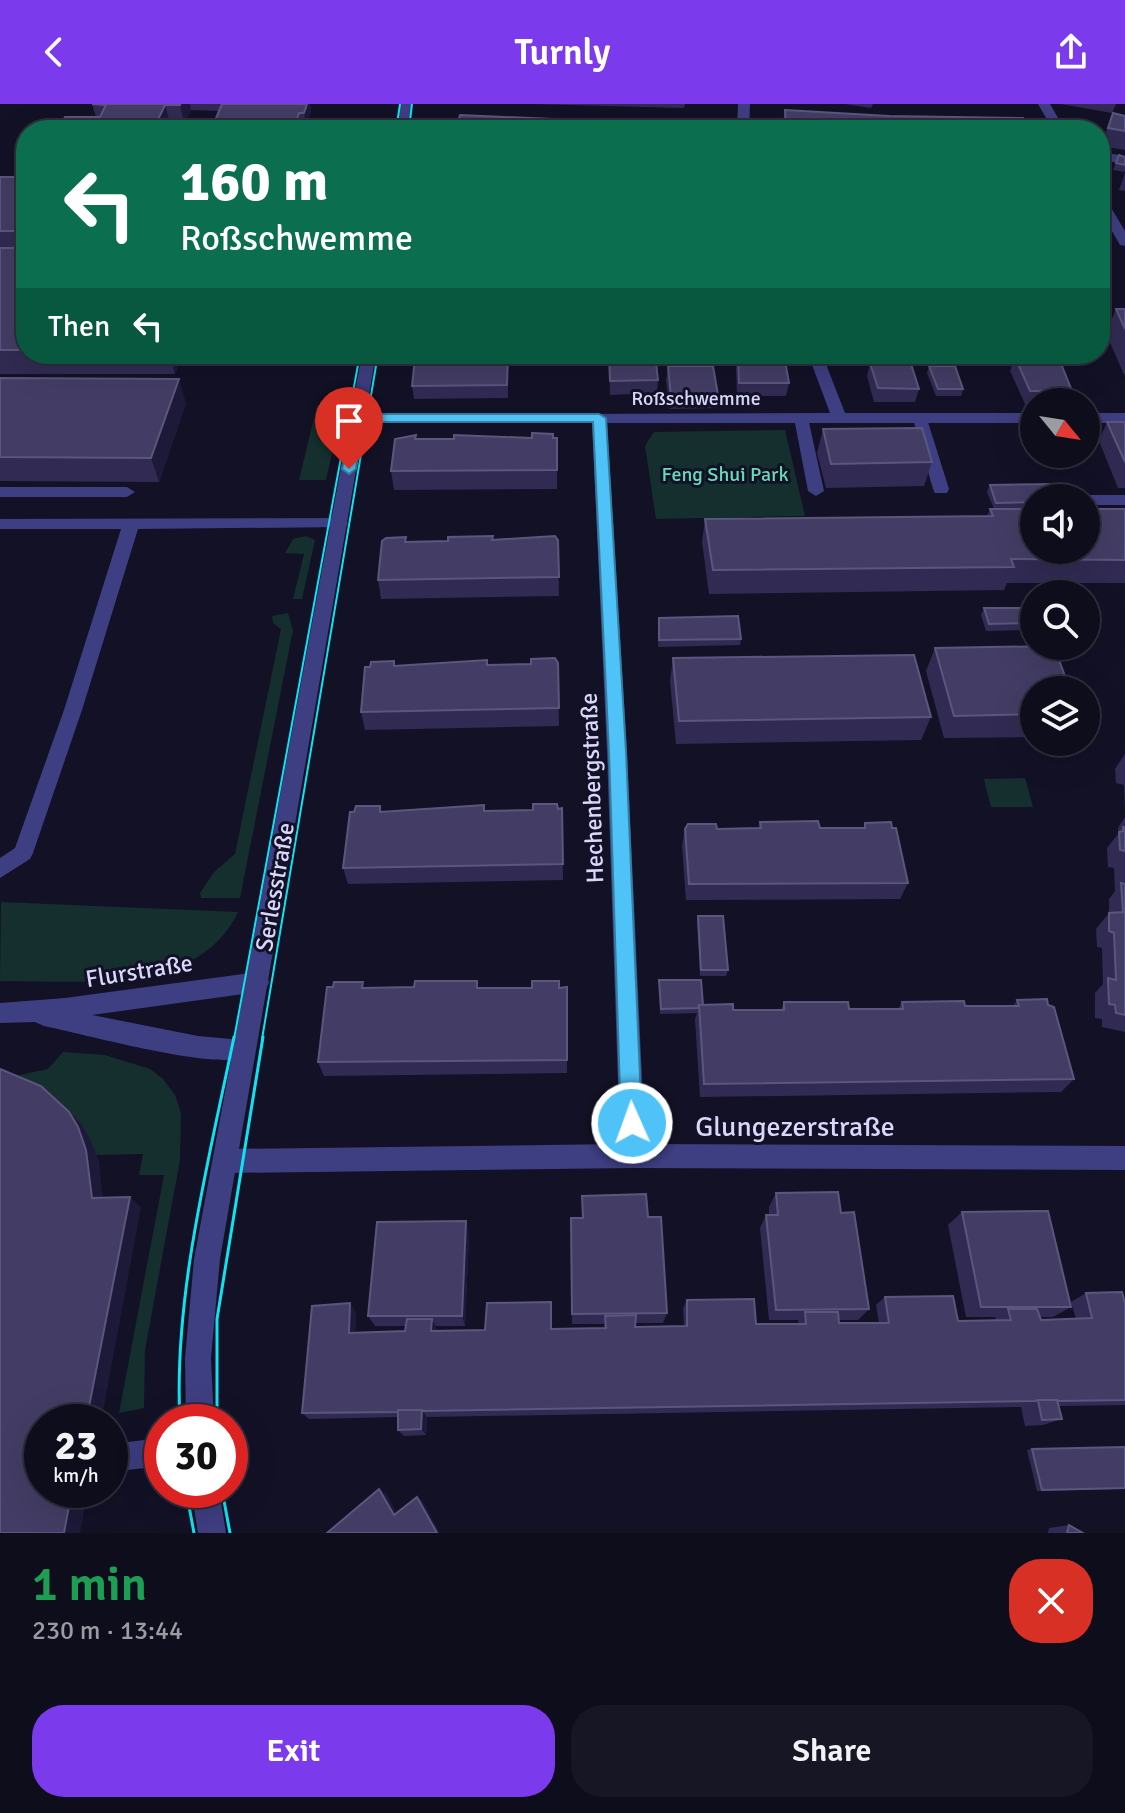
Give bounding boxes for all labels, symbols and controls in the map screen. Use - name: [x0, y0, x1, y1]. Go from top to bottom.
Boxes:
- icon: back: [32, 30, 76, 74]
- text: Turnly: [514, 30, 611, 75]
- icon: share: [1049, 30, 1093, 74]
- text: 160 m: [180, 147, 328, 216]
- icon: left: [48, 152, 152, 256]
- text: Roßschwemme: [180, 216, 413, 261]
- icon: left: [126, 304, 170, 348]
- text: Then: [48, 308, 110, 345]
- street label: Roßschwemme: [631, 386, 761, 411]
- pin: [315, 387, 383, 469]
- north arrow: [1020, 388, 1100, 468]
- map controls: [1020, 388, 1100, 756]
- icon: arrive: [327, 399, 371, 443]
- park label: Feng Shui Park: [662, 462, 788, 487]
- button: sound: [1020, 484, 1100, 564]
- button: search: [1020, 580, 1100, 660]
- button: layers: [1020, 676, 1100, 756]
- street label: Hechenbergstraße: [574, 692, 610, 884]
- street label: Serlesstraße: [249, 820, 301, 954]
- street label: Flurstraße: [83, 948, 195, 994]
- position arrow: [590, 1081, 674, 1165]
- street label: Glungezerstraße: [695, 1110, 895, 1144]
- speed limit sign: 30: [144, 1404, 248, 1508]
- text: 23: [54, 1421, 98, 1471]
- text: km/h: [53, 1463, 99, 1488]
- text: 1 min: [32, 1555, 147, 1614]
- button: close: [1009, 1559, 1093, 1643]
- text: 230 m · 13:44: [32, 1615, 183, 1647]
- button: Exit: [32, 1705, 555, 1797]
- button: Share: [571, 1705, 1093, 1797]

